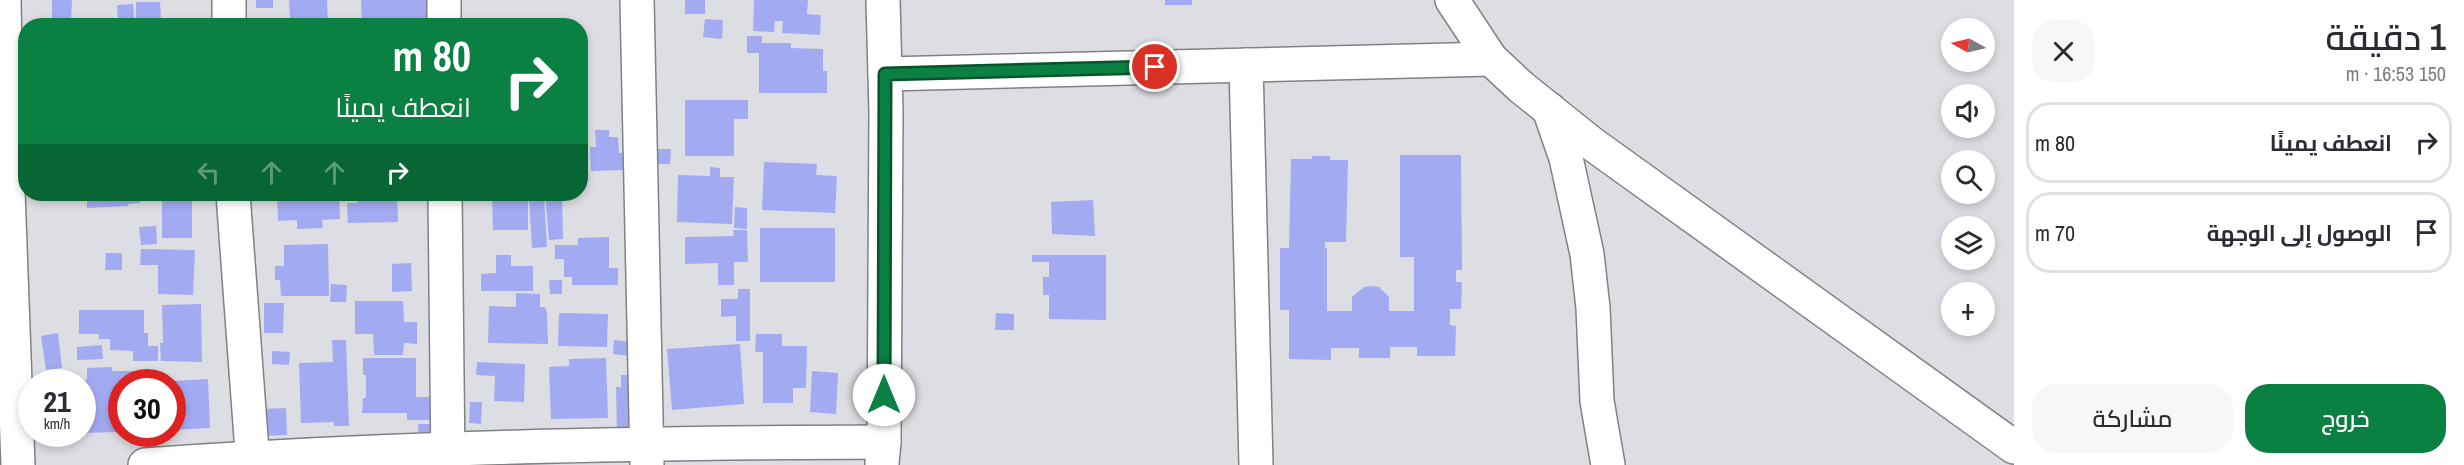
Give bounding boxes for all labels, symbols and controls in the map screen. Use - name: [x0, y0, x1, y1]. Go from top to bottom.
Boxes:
- text: 1 دقيقة: [2326, 13, 2446, 61]
- north arrow: [1941, 18, 1995, 72]
- map controls: [1941, 18, 1995, 336]
- button: close: [2032, 20, 2095, 83]
- text: 80 m: [392, 28, 471, 84]
- pin: [1129, 41, 1180, 92]
- icon: right: [492, 42, 570, 120]
- icon: arrive: [1138, 50, 1171, 83]
- text: 150 m · 16:53: [2346, 60, 2446, 87]
- button: sound: [1941, 84, 1995, 138]
- text: انعطف يمينًا: [335, 89, 471, 125]
- icon: right: [2410, 126, 2443, 159]
- text: 80 m: [2035, 128, 2075, 158]
- text: انعطف يمينًا: [2270, 128, 2392, 158]
- button: search: [1941, 150, 1995, 204]
- icon: left: [192, 156, 225, 189]
- icon: ahead: [255, 156, 288, 189]
- icon: ahead: [318, 156, 351, 189]
- icon: right: [381, 156, 414, 189]
- button: layers: [1941, 216, 1995, 270]
- icon: arrive: [2410, 216, 2443, 249]
- text: 70 m: [2035, 218, 2075, 248]
- text: الوصول إلى الوجهة: [2207, 218, 2392, 248]
- button: +: [1941, 282, 1995, 336]
- position arrow: [852, 363, 916, 427]
- speed limit sign: 30: [108, 369, 186, 447]
- text: 21: [43, 381, 71, 421]
- button: مشاركة: [2032, 384, 2233, 453]
- button: خروج: [2245, 384, 2446, 453]
- text: km/h: [44, 413, 70, 434]

